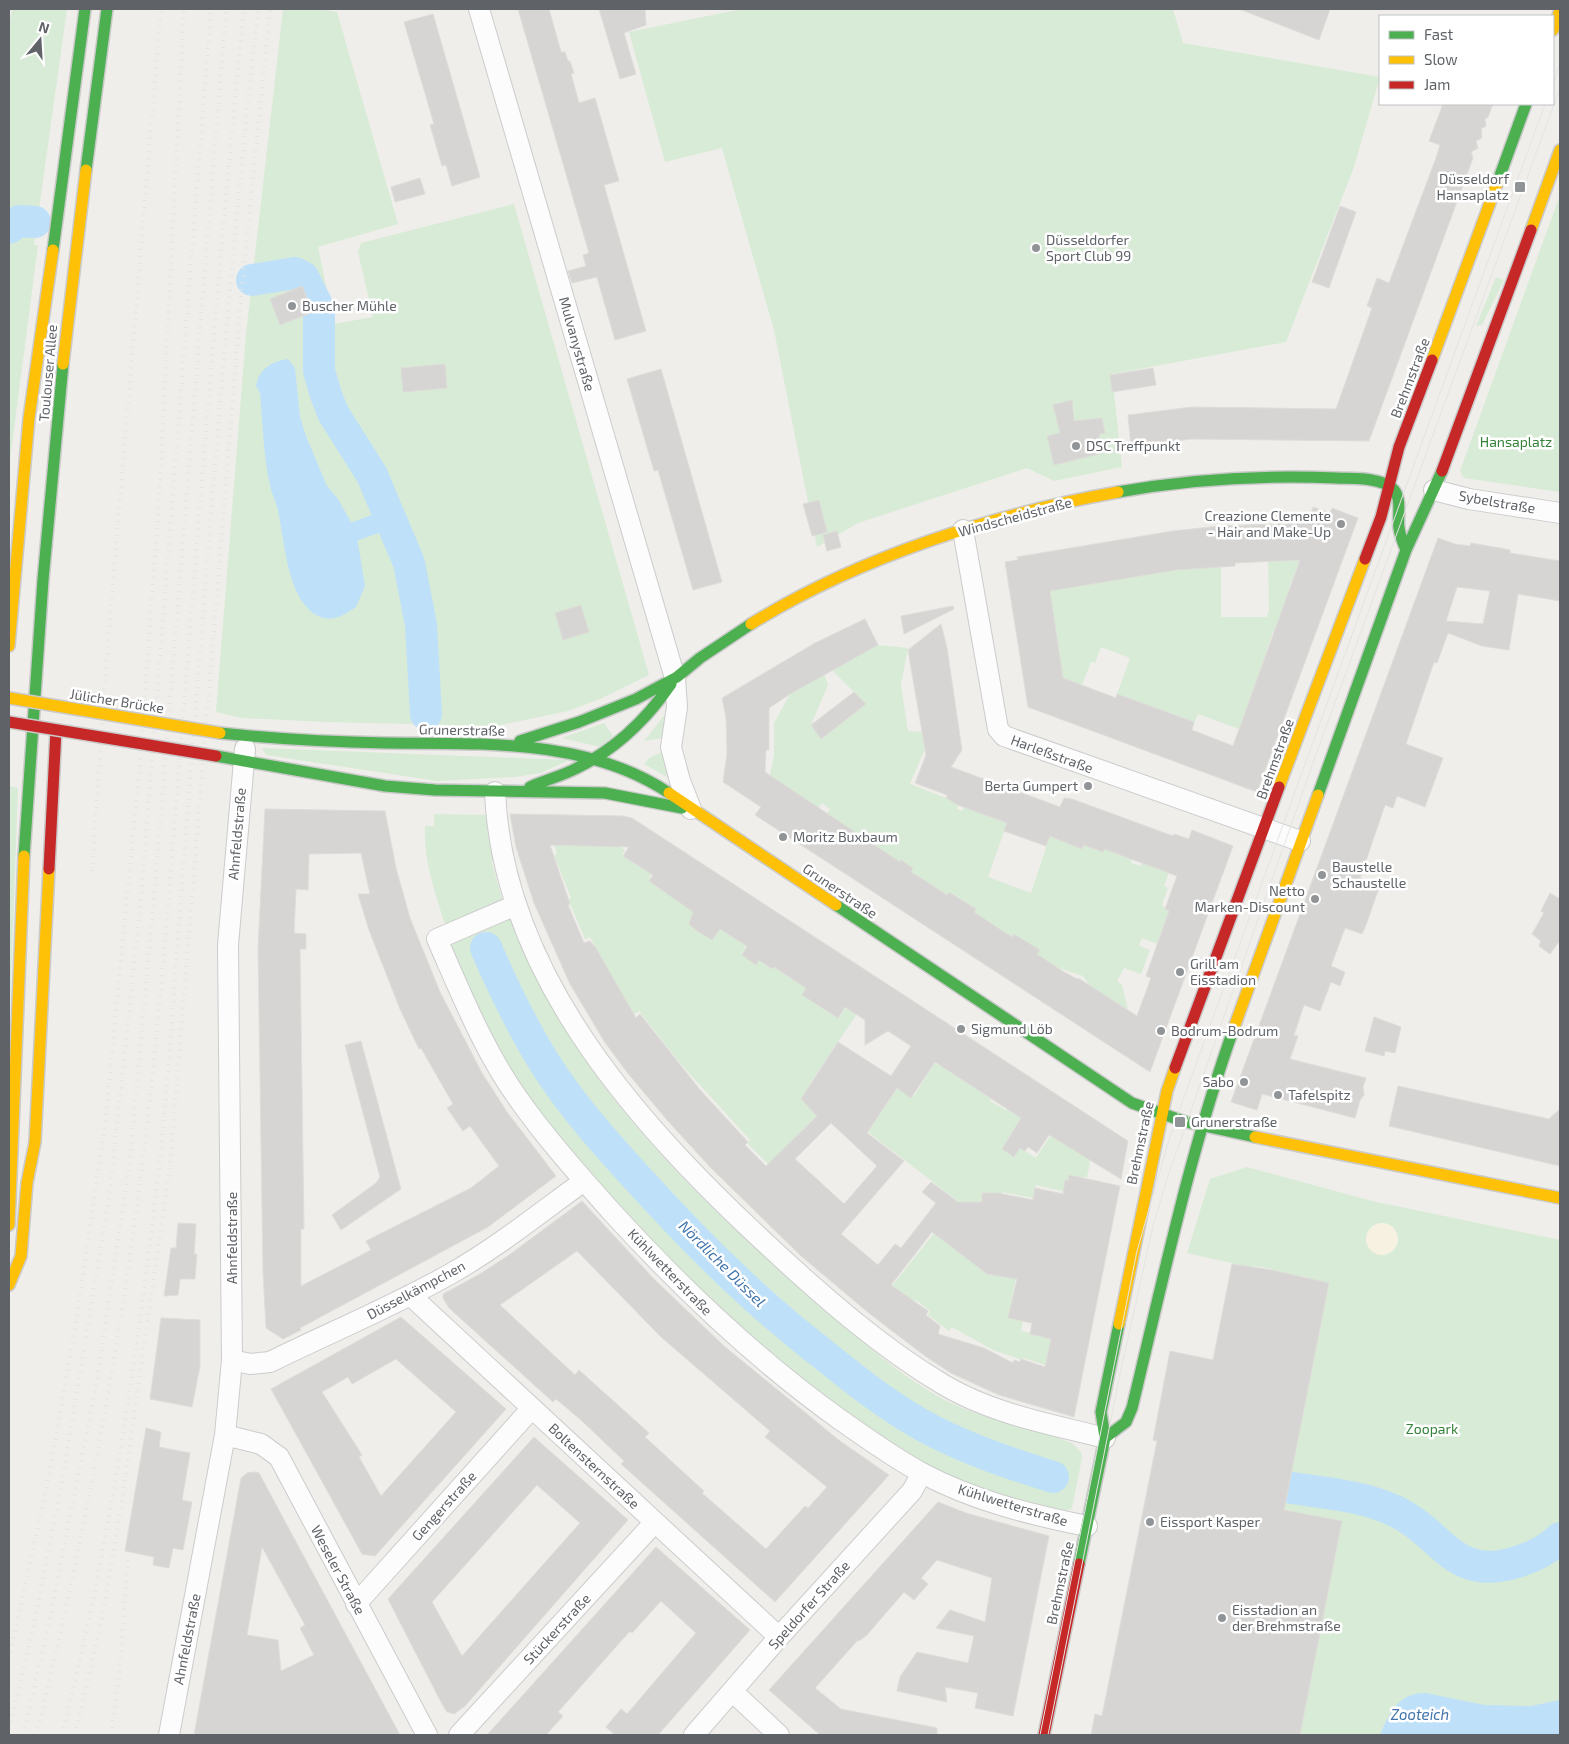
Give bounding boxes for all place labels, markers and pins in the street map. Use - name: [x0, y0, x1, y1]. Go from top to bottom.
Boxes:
- place label: Düsseldorf Hansaplatz: [1437, 170, 1510, 203]
- marker: Düsseldorf Hansaplatz: [1513, 180, 1527, 194]
- place label: Düsseldorfer Sport Club 99: [1046, 231, 1131, 264]
- marker: Düsseldorfer Sport Club 99: [1030, 242, 1042, 254]
- place label: Buscher Mühle: [302, 297, 397, 314]
- marker: Buscher Mühle: [286, 300, 298, 312]
- place label: DSC Treffpunkt: [1086, 437, 1180, 454]
- marker: DSC Treffpunkt: [1070, 440, 1082, 452]
- place label: Creazione Clemente - Hair and Make-Up: [1205, 507, 1331, 540]
- marker: Creazione Clemente - Hair and Make-Up: [1335, 518, 1347, 530]
- place label: Berta Gumpert: [984, 777, 1078, 794]
- marker: Berta Gumpert: [1082, 780, 1094, 792]
- place label: Moritz Buxbaum: [793, 828, 898, 845]
- marker: Moritz Buxbaum: [777, 831, 789, 843]
- place label: Baustelle Schaustelle: [1332, 858, 1406, 891]
- marker: Baustelle Schaustelle: [1316, 869, 1328, 881]
- place label: Netto Marken-Discount: [1195, 882, 1305, 915]
- marker: Netto Marken-Discount: [1309, 893, 1321, 905]
- place label: Grill am Eisstadion: [1190, 955, 1256, 988]
- marker: Grill am Eisstadion: [1174, 966, 1186, 978]
- place label: Sigmund Löb: [971, 1020, 1053, 1037]
- place label: Bodrum-Bodrum: [1171, 1022, 1278, 1039]
- marker: Sigmund Löb: [955, 1023, 967, 1035]
- marker: Bodrum-Bodrum: [1155, 1025, 1167, 1037]
- place label: Sabo: [1203, 1073, 1234, 1090]
- marker: Sabo: [1238, 1076, 1250, 1088]
- place label: Tafelspitz: [1288, 1086, 1351, 1103]
- marker: Tafelspitz: [1272, 1089, 1284, 1101]
- place label: Grunerstraße: [1191, 1113, 1277, 1130]
- marker: Grunerstraße: [1173, 1115, 1187, 1129]
- place label: Eissport Kasper: [1160, 1513, 1260, 1530]
- marker: Eissport Kasper: [1144, 1516, 1156, 1528]
- place label: Eisstadion an der Brehmstraße: [1232, 1601, 1341, 1634]
- marker: Eisstadion an der Brehmstraße: [1216, 1612, 1228, 1624]

